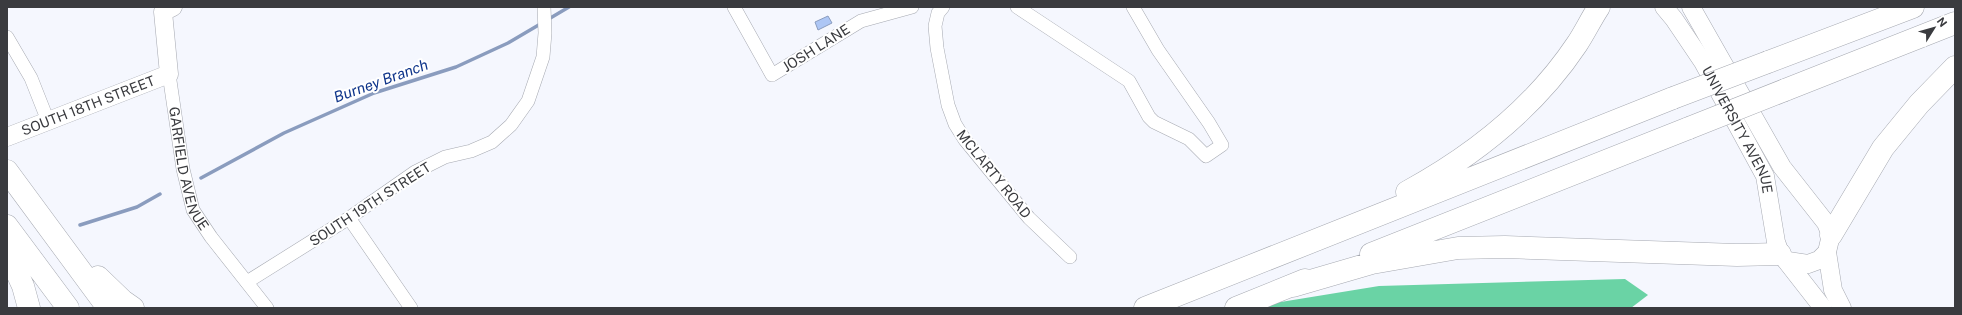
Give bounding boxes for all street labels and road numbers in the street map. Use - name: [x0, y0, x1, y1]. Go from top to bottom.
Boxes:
- street label: JOSH LANE: [779, 21, 853, 75]
- street label: UNIVERSITY AVENUE: [1699, 63, 1776, 194]
- street label: SOUTH 18TH STREET: [19, 72, 157, 139]
- street label: GARFIELD AVENUE: [166, 106, 212, 233]
- street label: MCLARTY ROAD: [953, 127, 1035, 221]
- street label: SOUTH 19TH STREET: [306, 159, 434, 249]

